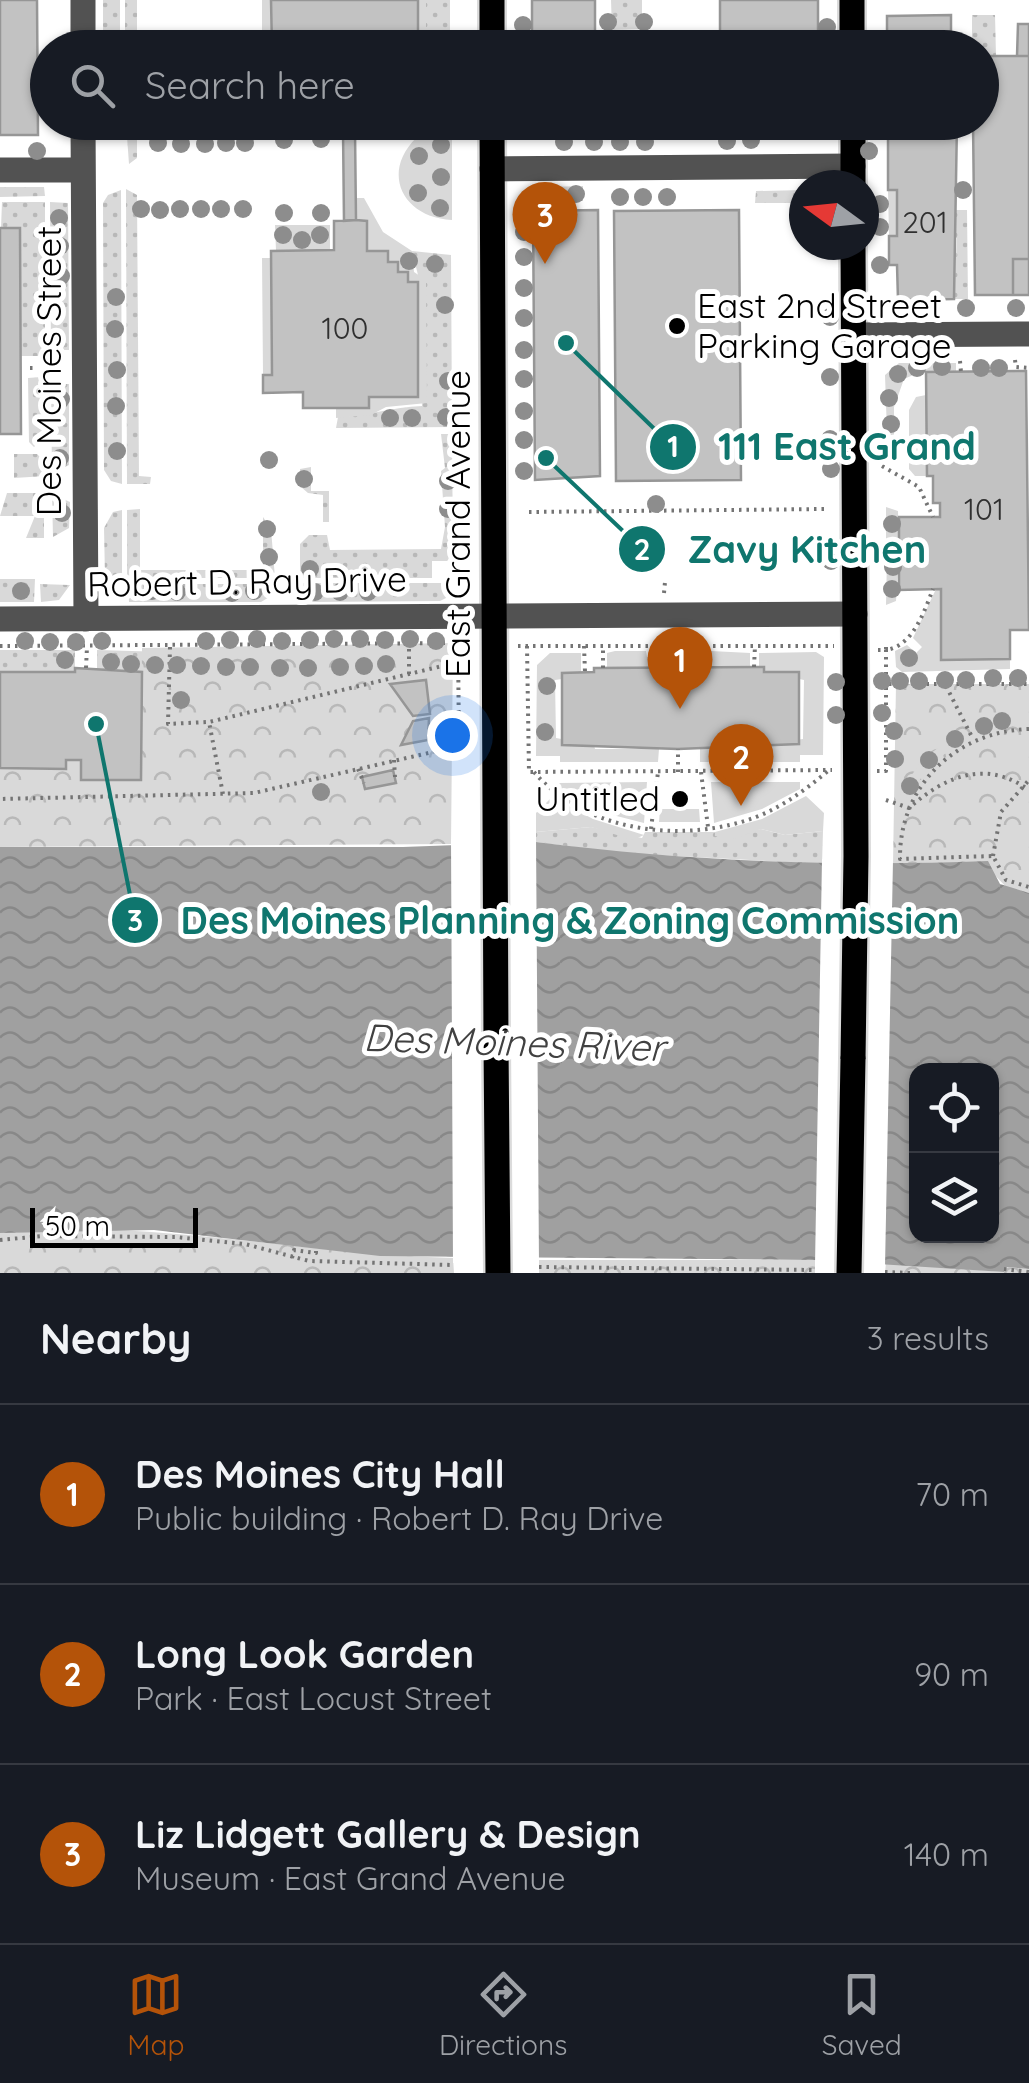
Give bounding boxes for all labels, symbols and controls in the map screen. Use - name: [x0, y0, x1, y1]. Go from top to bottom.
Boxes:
- search box: [30, 30, 999, 140]
- icon: search: [65, 58, 120, 113]
- text: Search here: [145, 61, 355, 109]
- north arrow: [789, 170, 879, 260]
- pin: 3: [512, 182, 578, 264]
- house number: 201: [902, 203, 948, 241]
- street label: Des Moines Street: [26, 226, 70, 516]
- place label: East 2nd Street Parking Garage: [697, 283, 951, 367]
- house number: 100: [322, 309, 368, 347]
- marker: East 2nd Street Parking Garage: [666, 315, 688, 337]
- street label: East Grand Avenue: [435, 370, 479, 678]
- callout: 111 East Grand: [648, 413, 996, 481]
- text: 111 East Grand: [718, 422, 976, 470]
- text: 1: [667, 427, 679, 465]
- house number: 101: [964, 490, 1004, 528]
- callout: Zavy Kitchen: [617, 515, 946, 583]
- text: Zavy Kitchen: [688, 525, 926, 573]
- text: 2: [633, 530, 651, 568]
- street label: Robert D. Ray Drive: [87, 556, 407, 606]
- pin: 1: [648, 626, 712, 709]
- your location: [427, 710, 478, 761]
- pin: 2: [708, 724, 774, 806]
- place label: Untitled: [535, 776, 660, 820]
- marker: Untitled: [669, 788, 691, 810]
- callout: Des Moines Planning & Zoning Commission: [110, 886, 979, 954]
- text: Des Moines Planning & Zoning Commission: [181, 896, 959, 944]
- text: 3: [127, 901, 143, 939]
- water label: Des Moines River: [363, 1013, 670, 1071]
- map controls: [909, 1063, 999, 1243]
- button: locate: [909, 1063, 999, 1153]
- button: layers: [909, 1153, 999, 1243]
- scale bar: [30, 1203, 198, 1248]
- text: 50 m: [45, 1208, 110, 1243]
- text: Nearby: [40, 1312, 191, 1365]
- text: 3 results: [867, 1318, 989, 1358]
- text: Des Moines City Hall: [135, 1450, 505, 1498]
- text: 1: [66, 1474, 79, 1514]
- text: 70 m: [916, 1474, 989, 1514]
- text: Public building · Robert D. Ray Drive: [135, 1498, 663, 1538]
- text: Long Look Garden: [135, 1630, 474, 1678]
- text: 2: [63, 1654, 82, 1694]
- text: 90 m: [914, 1654, 989, 1694]
- text: Park · East Locust Street: [135, 1678, 492, 1718]
- text: Liz Lidgett Gallery & Design: [135, 1810, 641, 1858]
- text: 3: [64, 1834, 81, 1874]
- text: 140 m: [904, 1834, 989, 1874]
- text: Museum · East Grand Avenue: [135, 1858, 566, 1898]
- tab: Map: [127, 1967, 184, 2062]
- tab: Directions: [439, 1967, 567, 2062]
- tab: Saved: [822, 1967, 902, 2062]

